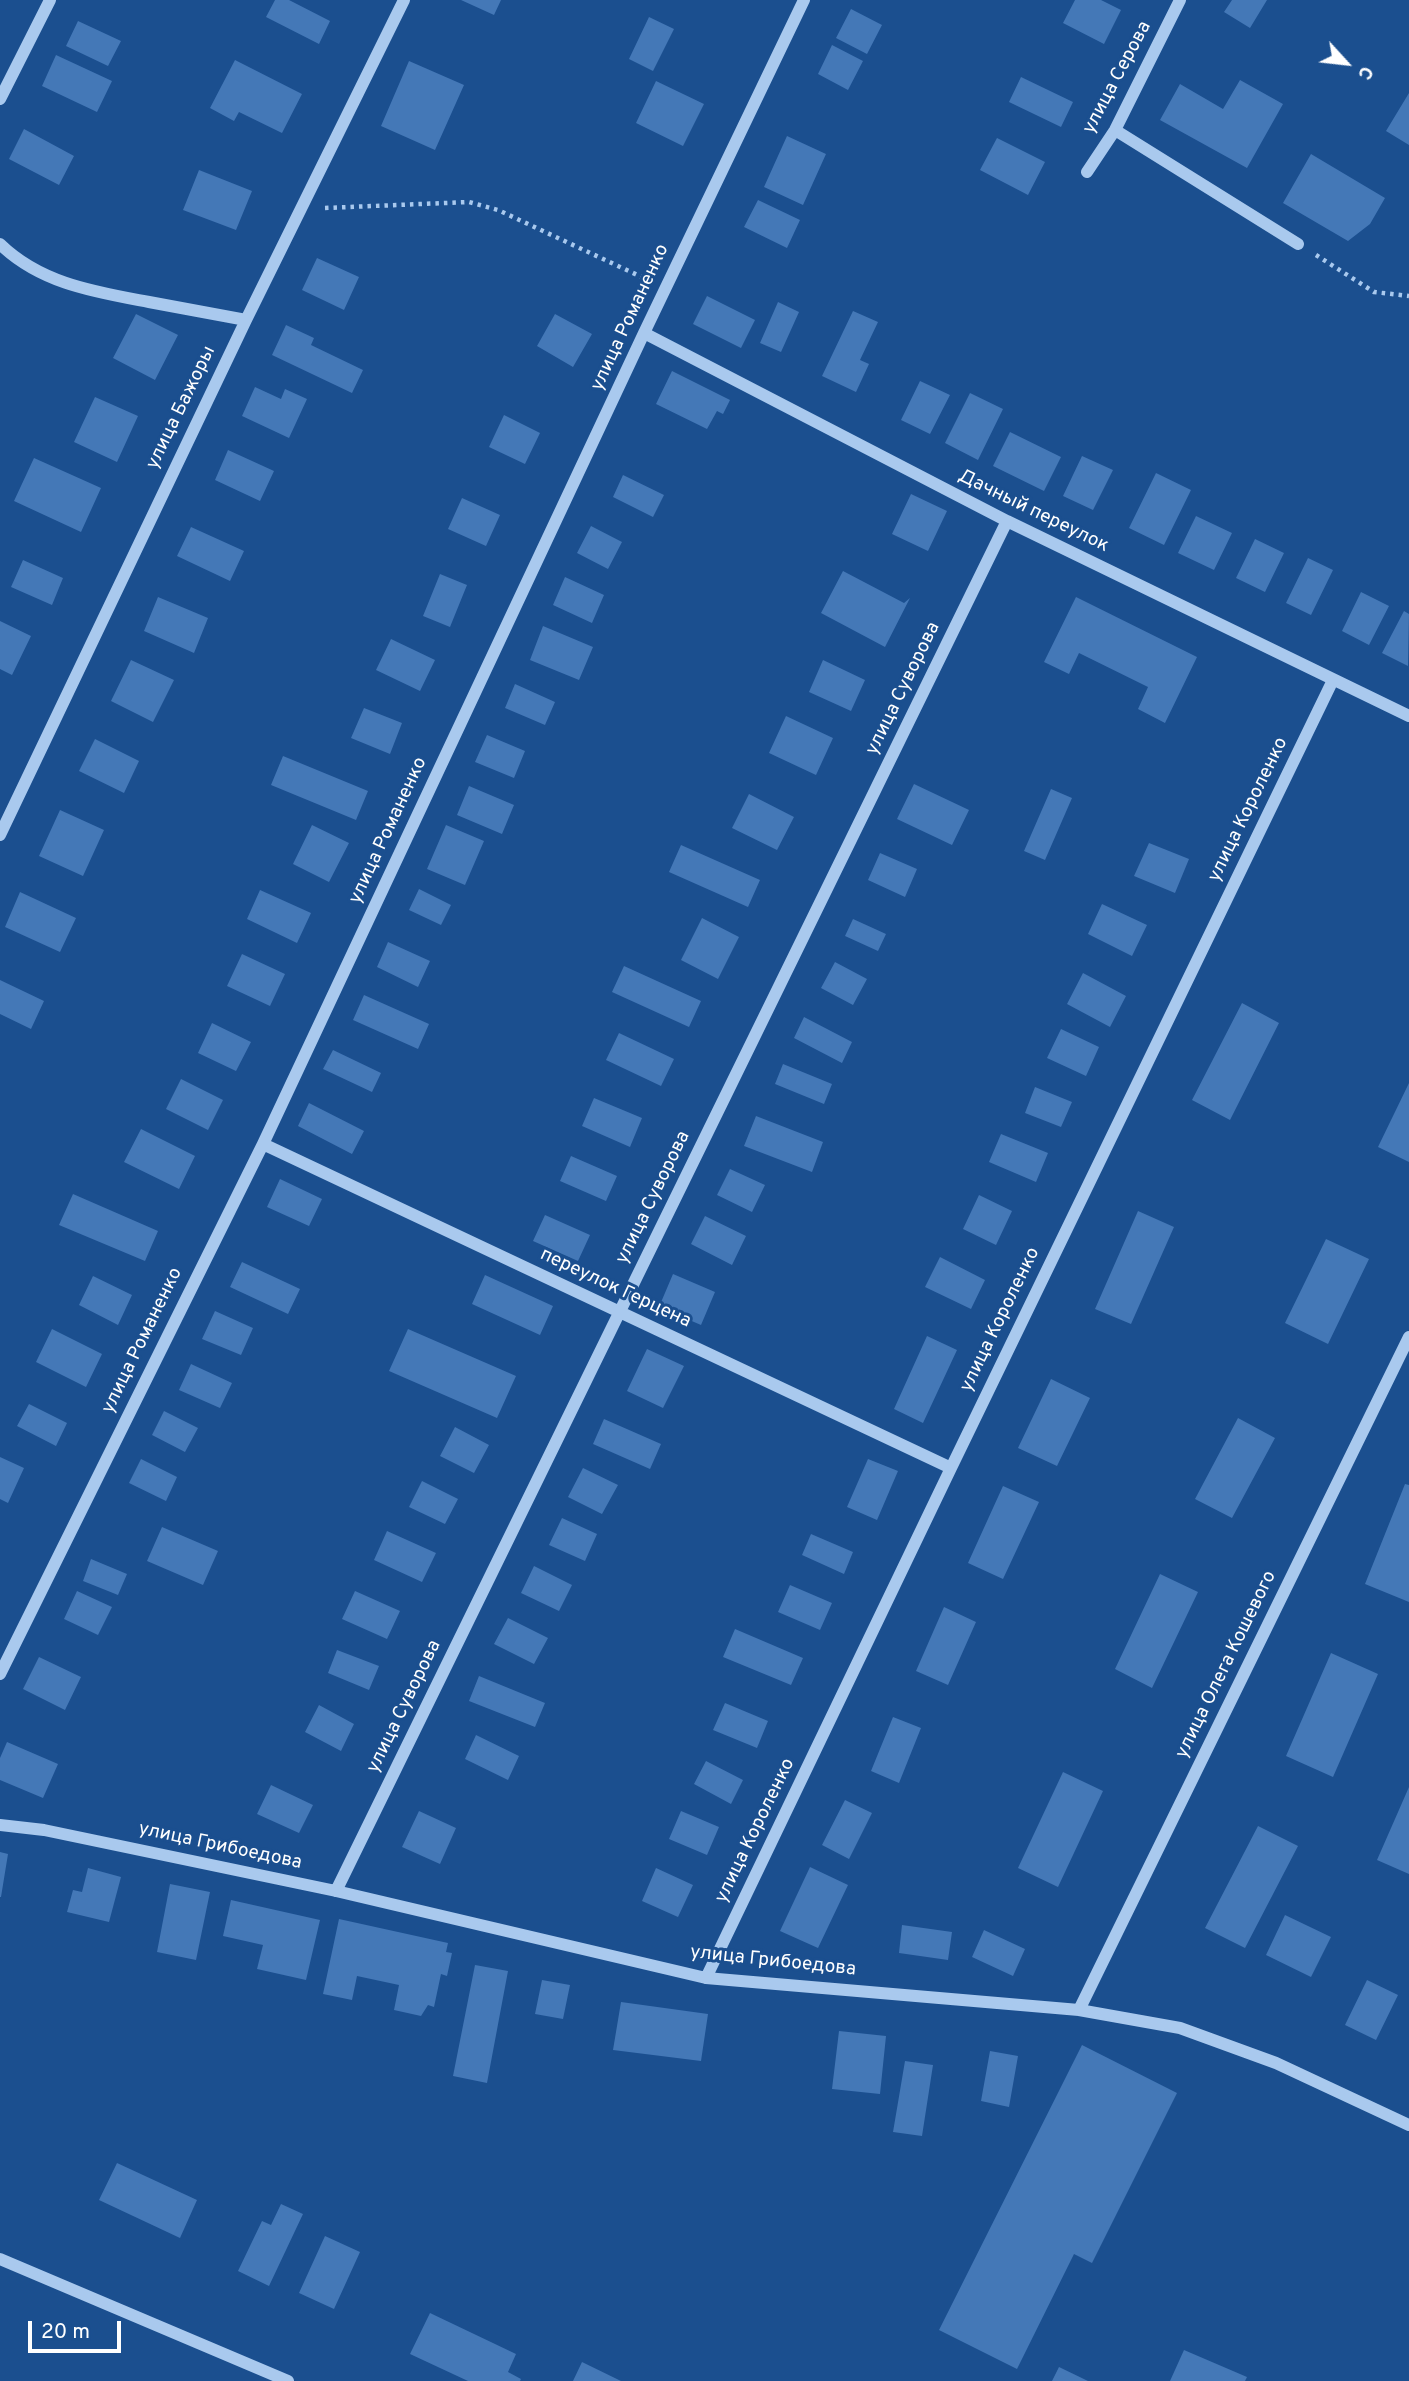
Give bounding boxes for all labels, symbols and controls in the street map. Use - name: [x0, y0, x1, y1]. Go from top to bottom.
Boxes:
- street label: улица Серова: [1079, 18, 1157, 138]
- north arrow: [1311, 28, 1381, 98]
- text: С: [1351, 62, 1378, 83]
- street label: улица Романенко: [587, 241, 675, 395]
- street label: улица Бажоры: [142, 343, 222, 473]
- street label: Дачный переулок: [954, 466, 1112, 558]
- street label: улица Суворова: [862, 619, 946, 759]
- street label: улица Короленко: [1204, 734, 1294, 886]
- street label: улица Романенко: [345, 754, 433, 908]
- street label: улица Суворова: [612, 1128, 696, 1268]
- street label: переулок Герцена: [536, 1244, 694, 1334]
- street label: улица Короленко: [956, 1244, 1046, 1396]
- street label: улица Романенко: [98, 1264, 188, 1418]
- street label: улица Олега Кошевого: [1172, 1568, 1282, 1762]
- street label: улица Суворова: [363, 1637, 447, 1777]
- street label: улица Короленко: [711, 1755, 801, 1907]
- street label: улица Грибоедова: [136, 1819, 304, 1875]
- street label: улица Грибоедова: [689, 1942, 857, 1982]
- scale bar: [32, 2308, 124, 2352]
- text: 20 m: [41, 2319, 90, 2346]

